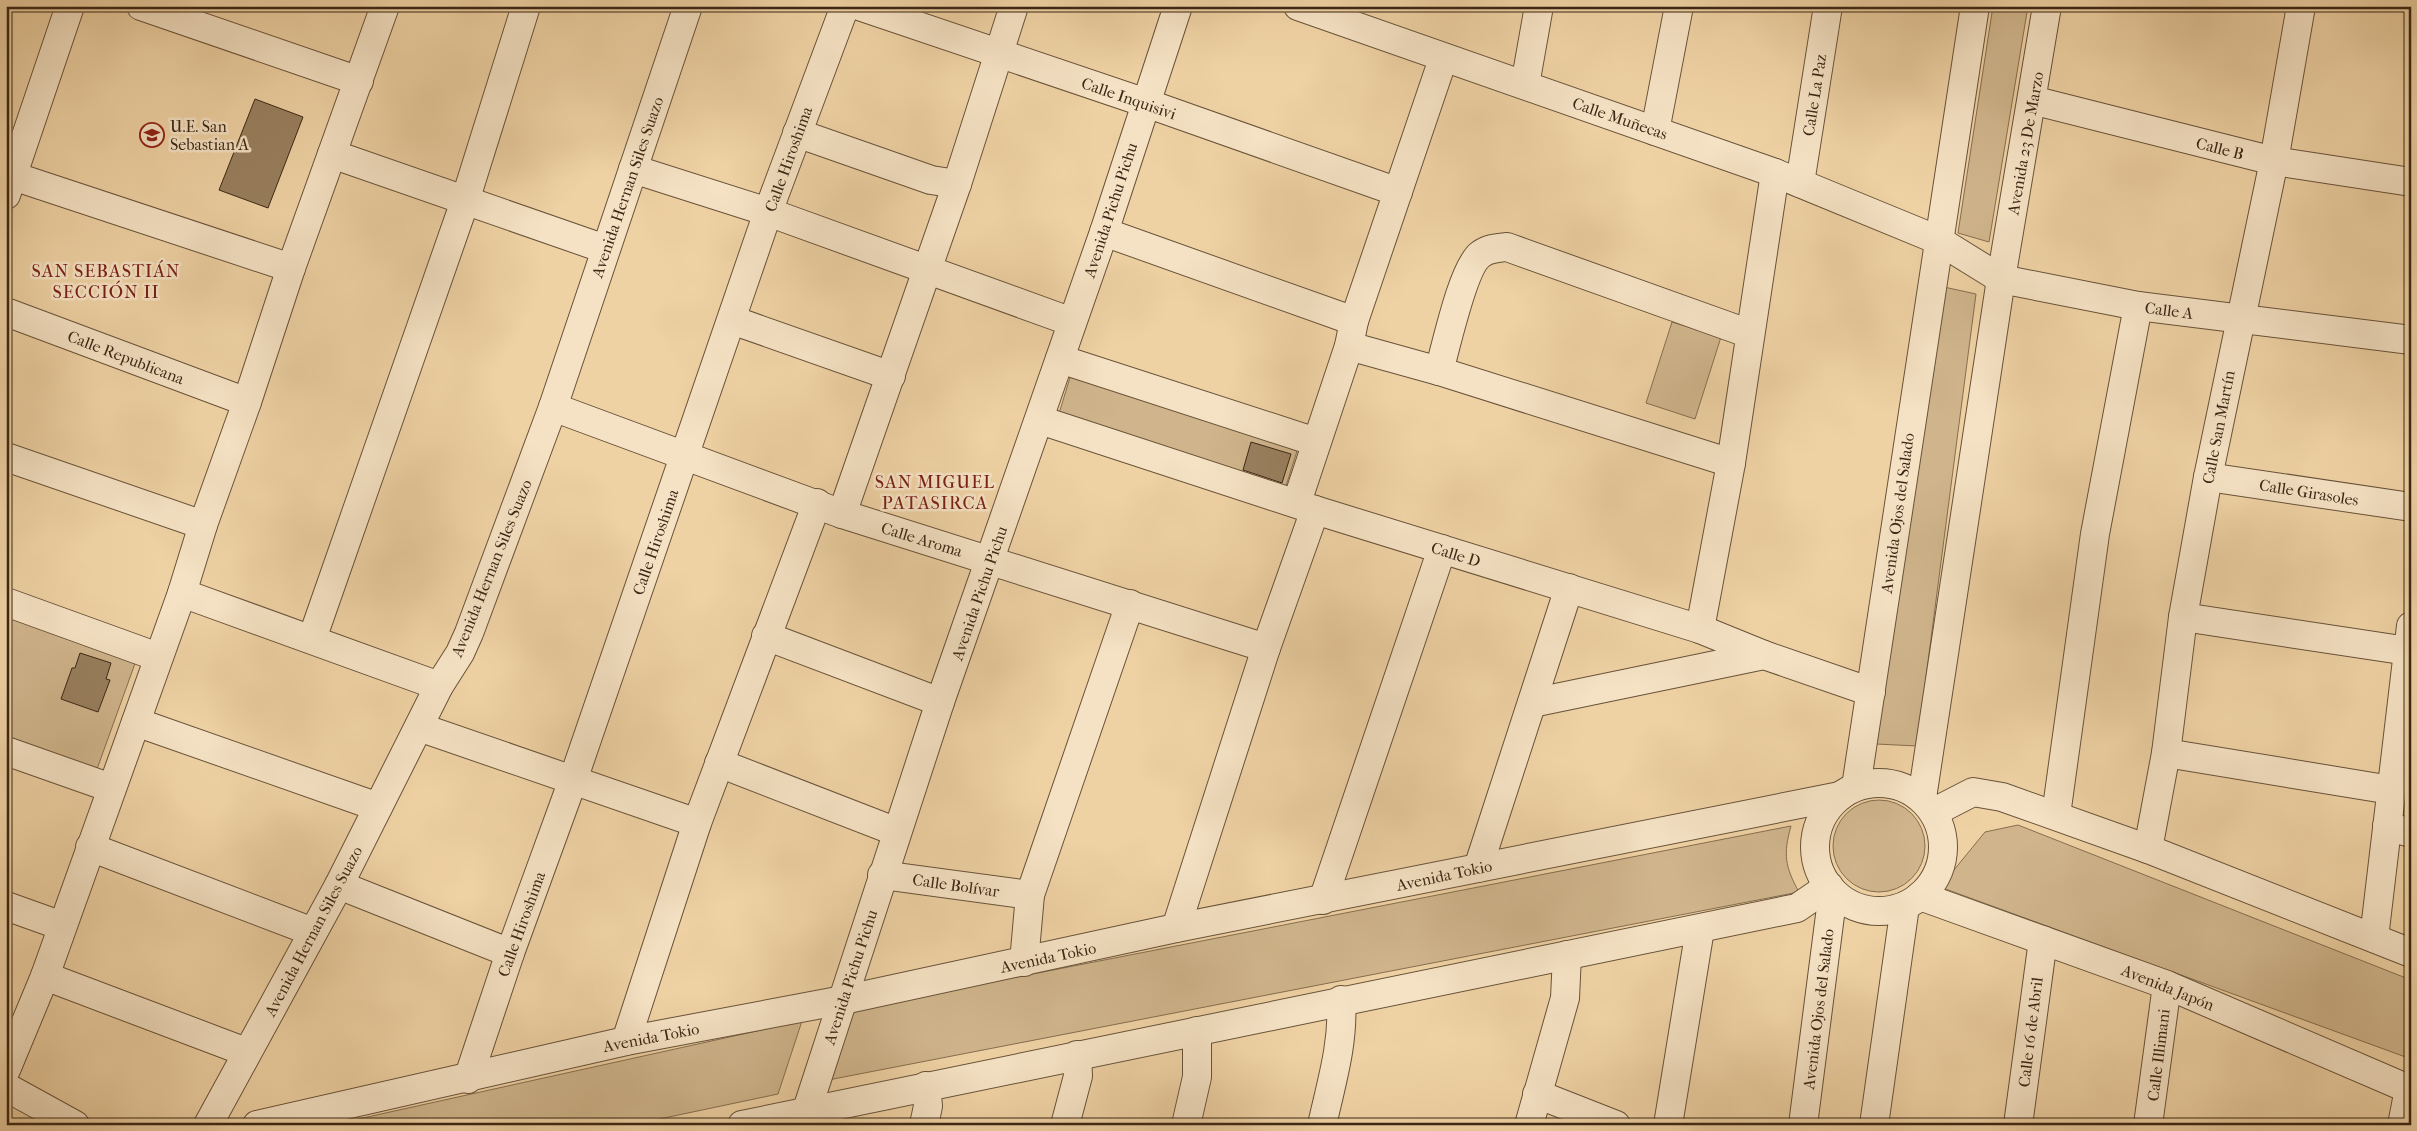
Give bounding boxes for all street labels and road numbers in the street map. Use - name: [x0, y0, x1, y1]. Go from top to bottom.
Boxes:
- street label: Calle La Paz: [1799, 53, 1830, 137]
- street label: Avenida 23 De Marzo: [2003, 70, 2047, 217]
- street label: Calle Inquisivi: [1079, 73, 1179, 124]
- street label: Calle Muñecas: [1570, 93, 1670, 144]
- street label: Avenida Hernan Siles Suazo: [587, 94, 667, 281]
- street label: Calle Hiroshima: [761, 103, 817, 214]
- street label: Calle B: [2194, 133, 2246, 164]
- street label: Avenida Pichu Pichu: [1079, 140, 1141, 281]
- street label: Calle A: [2144, 298, 2195, 323]
- street label: Calle Republicana: [65, 326, 187, 389]
- street label: Calle San Martín: [2198, 368, 2239, 485]
- street label: Avenida Ojos del Salado: [1877, 432, 1918, 596]
- street label: Calle Girasoles: [2258, 475, 2360, 510]
- street label: Avenida Hernan Siles Suazo: [447, 477, 536, 661]
- street label: Calle Hiroshima: [628, 486, 683, 598]
- street label: Calle Aroma: [879, 518, 965, 561]
- street label: Avenida Pichu Pichu: [947, 524, 1011, 664]
- street label: Calle D: [1429, 538, 1483, 571]
- street label: Avenida Hernan Siles Suazo: [260, 843, 366, 1020]
- street label: Avenida Tokio: [1394, 856, 1494, 895]
- street label: Calle Hiroshima: [494, 868, 550, 979]
- street label: Calle Bolívar: [911, 870, 1001, 901]
- street label: Avenida Pichu Pichu: [819, 907, 881, 1048]
- street label: Avenida Ojos del Salado: [1799, 928, 1838, 1092]
- street label: Avenida Tokio: [998, 938, 1098, 977]
- street label: Avenida Japón: [2118, 960, 2218, 1015]
- street label: Calle 16 de Abril: [2014, 975, 2047, 1088]
- street label: Calle Illimani: [2143, 1008, 2174, 1102]
- street label: Avenida Tokio: [601, 1019, 701, 1056]

